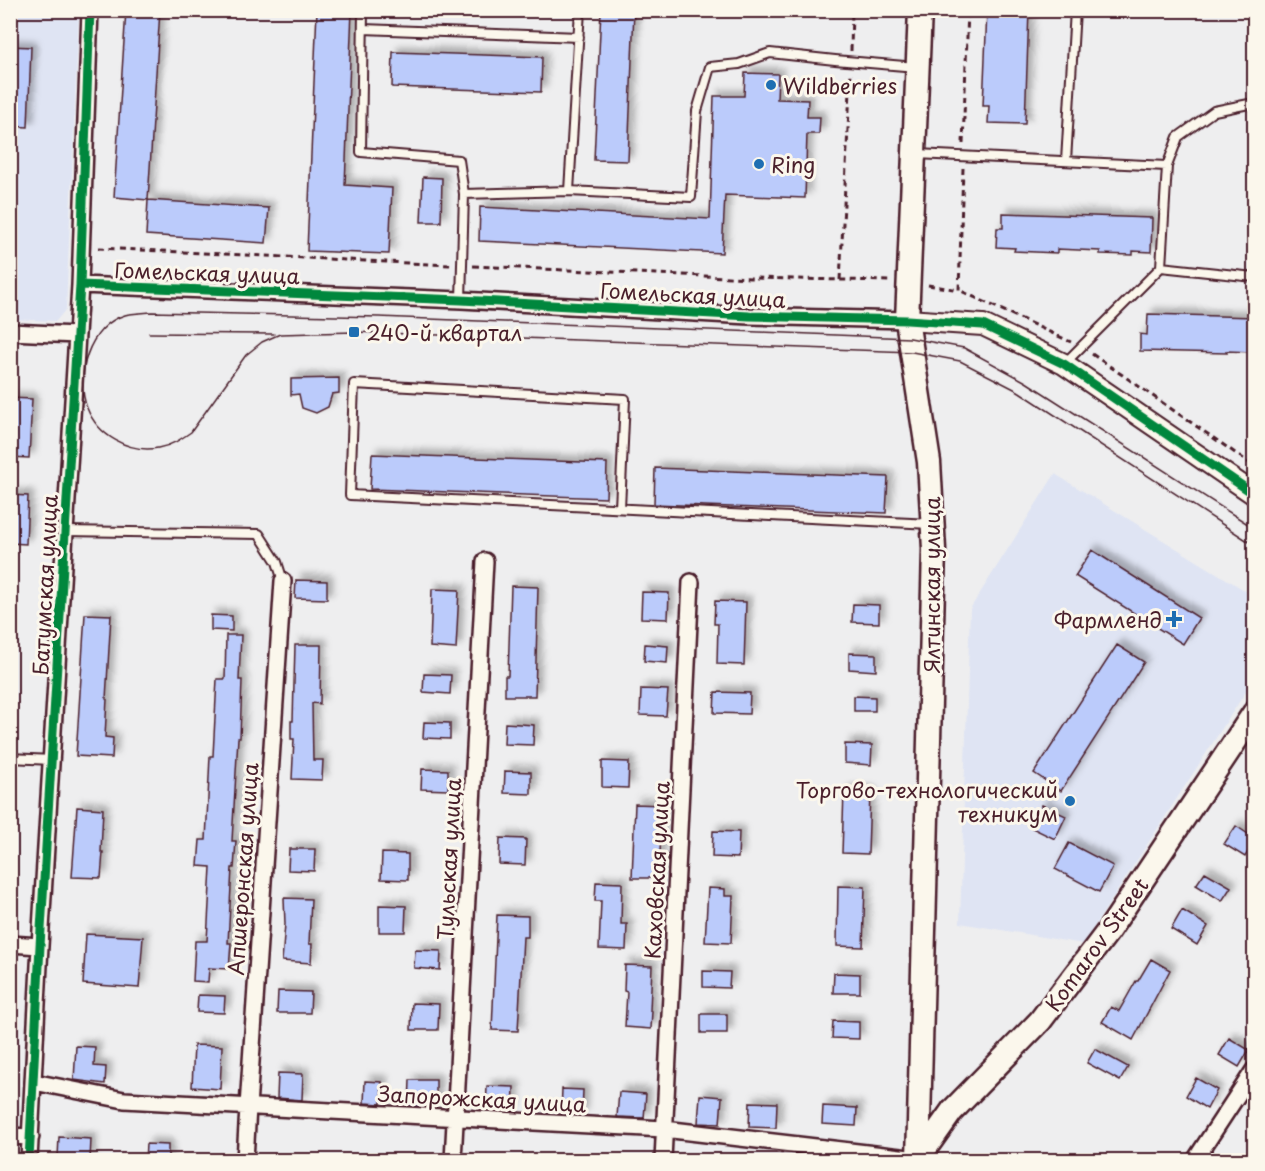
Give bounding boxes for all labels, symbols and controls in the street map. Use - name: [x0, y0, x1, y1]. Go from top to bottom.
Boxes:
- place label: Wildberries: [783, 69, 897, 101]
- marker: Wildberries: [764, 78, 778, 92]
- place label: Ring: [771, 148, 815, 180]
- marker: Ring: [752, 157, 766, 171]
- street label: Гомельская улица: [114, 253, 301, 291]
- street label: Гомельская улица: [599, 273, 787, 315]
- place label: 240-й квартал: [366, 316, 522, 348]
- marker: 240-й квартал: [347, 325, 361, 339]
- street label: Батумская улица: [23, 493, 65, 676]
- street label: Ялтинская улица: [915, 496, 947, 673]
- place label: Фармленд: [1054, 603, 1162, 635]
- marker: Фармленд: [1167, 612, 1181, 626]
- street label: Апшеронская улица: [219, 761, 265, 976]
- place label: Торгово-технологический техникум: [796, 773, 1058, 829]
- street label: Тульская улица: [428, 776, 468, 941]
- street label: Каховская улица: [635, 779, 677, 960]
- marker: Торгово-технологический техникум: [1063, 794, 1077, 808]
- street label: Komarov Street: [1036, 870, 1156, 1018]
- street label: Запорожская улица: [377, 1077, 588, 1119]

